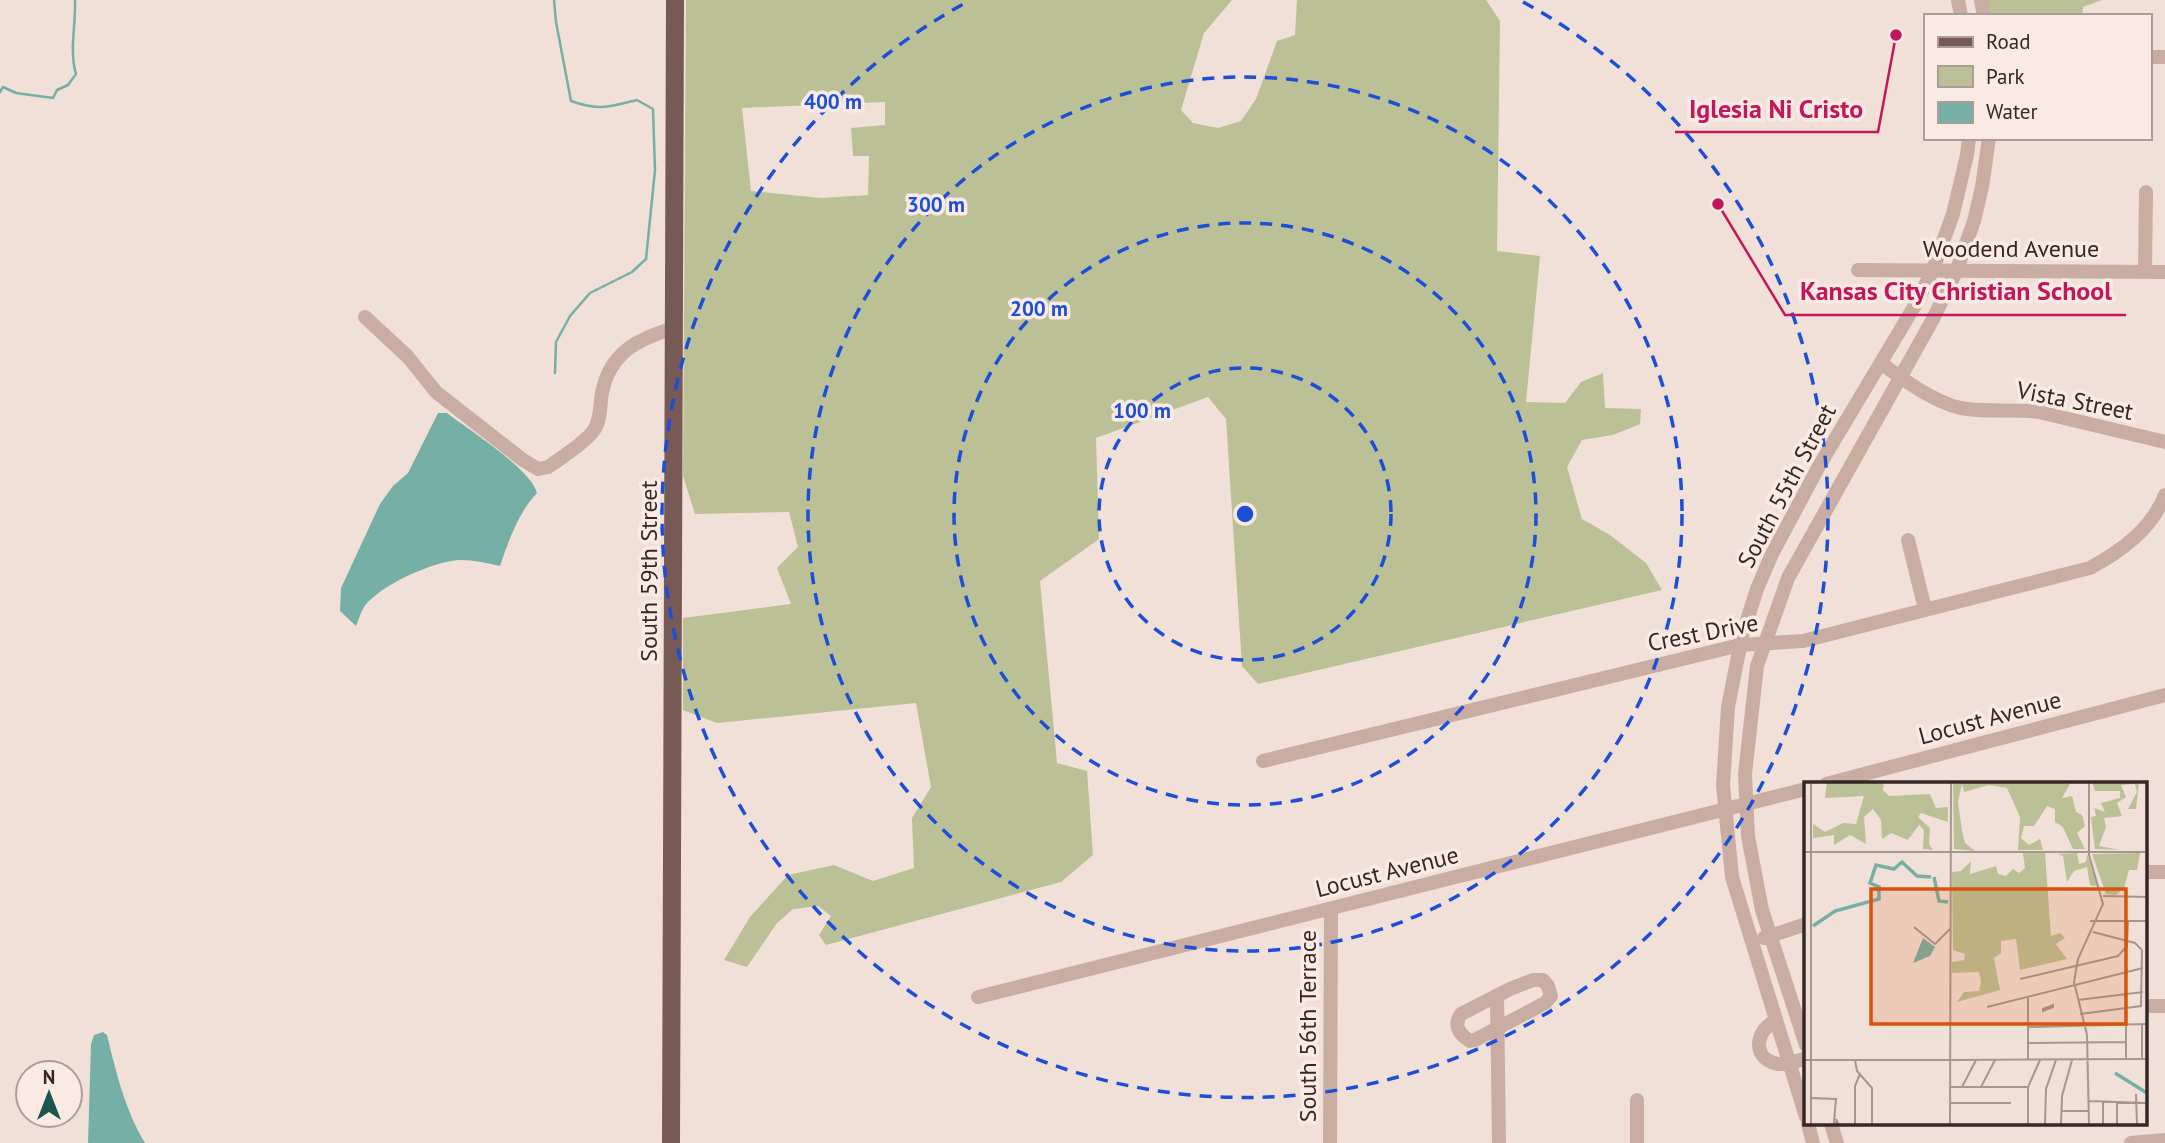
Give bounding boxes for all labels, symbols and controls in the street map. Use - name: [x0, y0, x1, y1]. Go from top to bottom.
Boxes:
- legend: [1924, 14, 2151, 140]
- text: Road: [1986, 28, 2030, 55]
- text: Park: [1986, 63, 2025, 90]
- callout: Iglesia Ni Cristo: [1675, 85, 1878, 132]
- text: 400 m: [804, 88, 862, 115]
- text: Iglesia Ni Cristo: [1689, 92, 1863, 125]
- text: Water: [1986, 98, 2038, 125]
- text: 300 m: [907, 191, 965, 218]
- street label: Woodend Avenue: [1923, 233, 2099, 264]
- callout: Kansas City Christian School: [1785, 268, 2126, 315]
- text: Kansas City Christian School: [1800, 274, 2112, 307]
- text: 200 m: [1010, 295, 1068, 322]
- street label: Vista Street: [2013, 374, 2136, 427]
- text: 100 m: [1113, 397, 1171, 424]
- street label: South 55th Street: [1730, 398, 1843, 573]
- street label: South 59th Street: [633, 480, 664, 662]
- centre of rings: [1233, 502, 1257, 526]
- street label: Crest Drive: [1645, 607, 1761, 658]
- street label: Locust Avenue: [1915, 684, 2065, 751]
- inset map: [1804, 782, 2148, 1126]
- street label: Locust Avenue: [1312, 839, 1462, 904]
- street label: South 56th Terrace: [1292, 930, 1323, 1122]
- north arrow: [14, 1059, 84, 1129]
- text: N: [43, 1065, 55, 1089]

